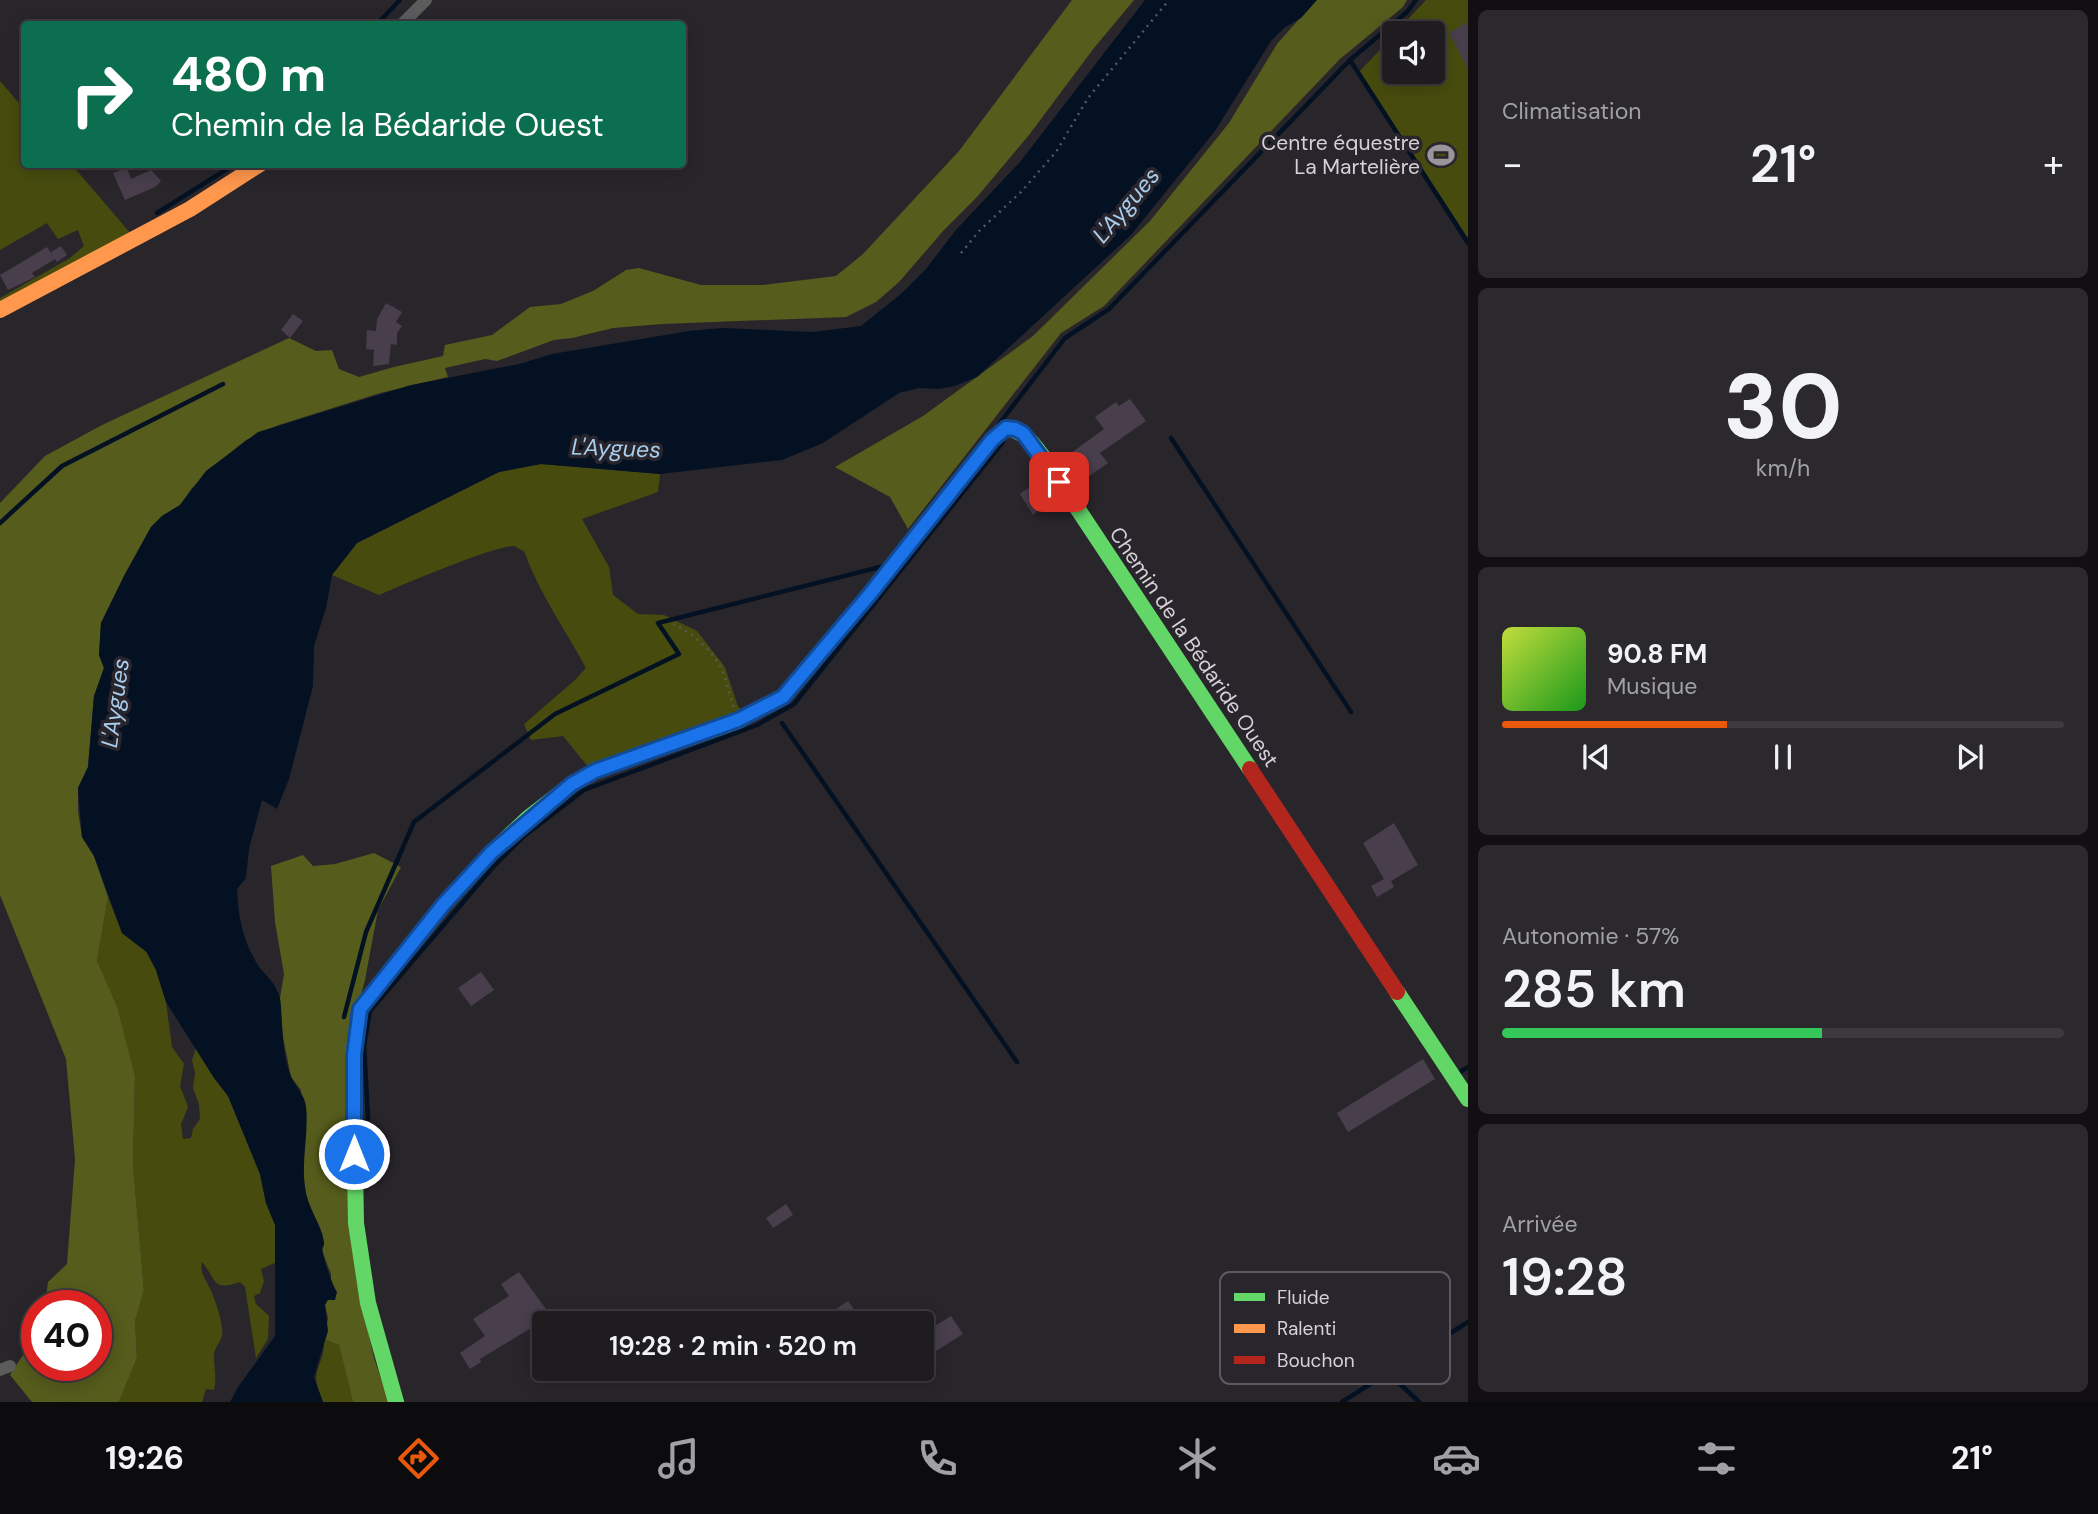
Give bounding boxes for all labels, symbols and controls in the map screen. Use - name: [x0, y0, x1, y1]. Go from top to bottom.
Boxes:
- map controls: [1382, 21, 1445, 84]
- button: sound: [1382, 21, 1445, 84]
- text: 480 m: [171, 42, 326, 106]
- icon: right: [56, 49, 147, 140]
- text: Climatisation: [1502, 96, 1641, 126]
- text: Chemin de la Bédaride Ouest: [171, 104, 604, 146]
- place label: Centre équestre La Martelière: [1261, 129, 1420, 181]
- text: 21°: [1750, 130, 1816, 198]
- text: −: [1502, 139, 1523, 189]
- text: +: [2043, 139, 2064, 189]
- sports icon: Centre équestre La Martelière: [1426, 140, 1456, 170]
- water label: L'Aygues: [1086, 161, 1166, 249]
- text: 30: [1724, 348, 1842, 466]
- water label: L'Aygues: [571, 431, 661, 465]
- pin: [1029, 452, 1089, 512]
- text: km/h: [1756, 453, 1810, 483]
- icon: arrive: [1040, 463, 1078, 501]
- street label: Chemin de la Bédaride Ouest: [1103, 521, 1285, 773]
- text: 90.8 FM: [1607, 637, 1707, 671]
- water label: L'Aygues: [94, 657, 136, 749]
- text: Musique: [1607, 671, 1697, 701]
- icon: previous: [1577, 738, 1615, 776]
- icon: pause: [1764, 738, 1802, 776]
- icon: next: [1951, 738, 1989, 776]
- text: Autonomie · 57%: [1502, 921, 1679, 951]
- text: 285 km: [1502, 955, 1686, 1023]
- position arrow: [317, 1117, 391, 1191]
- text: Arrivée: [1502, 1209, 1578, 1239]
- text: 19:28: [1502, 1243, 1627, 1311]
- legend: [1220, 1272, 1450, 1384]
- text: Fluide: [1277, 1285, 1330, 1310]
- speed limit sign: 40: [21, 1290, 112, 1381]
- text: Ralenti: [1277, 1316, 1336, 1341]
- text: 19:28 · 2 min · 520 m: [609, 1329, 857, 1363]
- text: Bouchon: [1277, 1348, 1355, 1373]
- icon: directions: [394, 1434, 443, 1483]
- icon: music: [654, 1434, 703, 1483]
- icon: phone: [913, 1434, 962, 1483]
- icon: climate: [1173, 1434, 1222, 1483]
- icon: car: [1432, 1434, 1481, 1483]
- icon: filters: [1692, 1434, 1741, 1483]
- text: 19:26: [105, 1437, 184, 1479]
- text: 21°: [1951, 1437, 1993, 1479]

